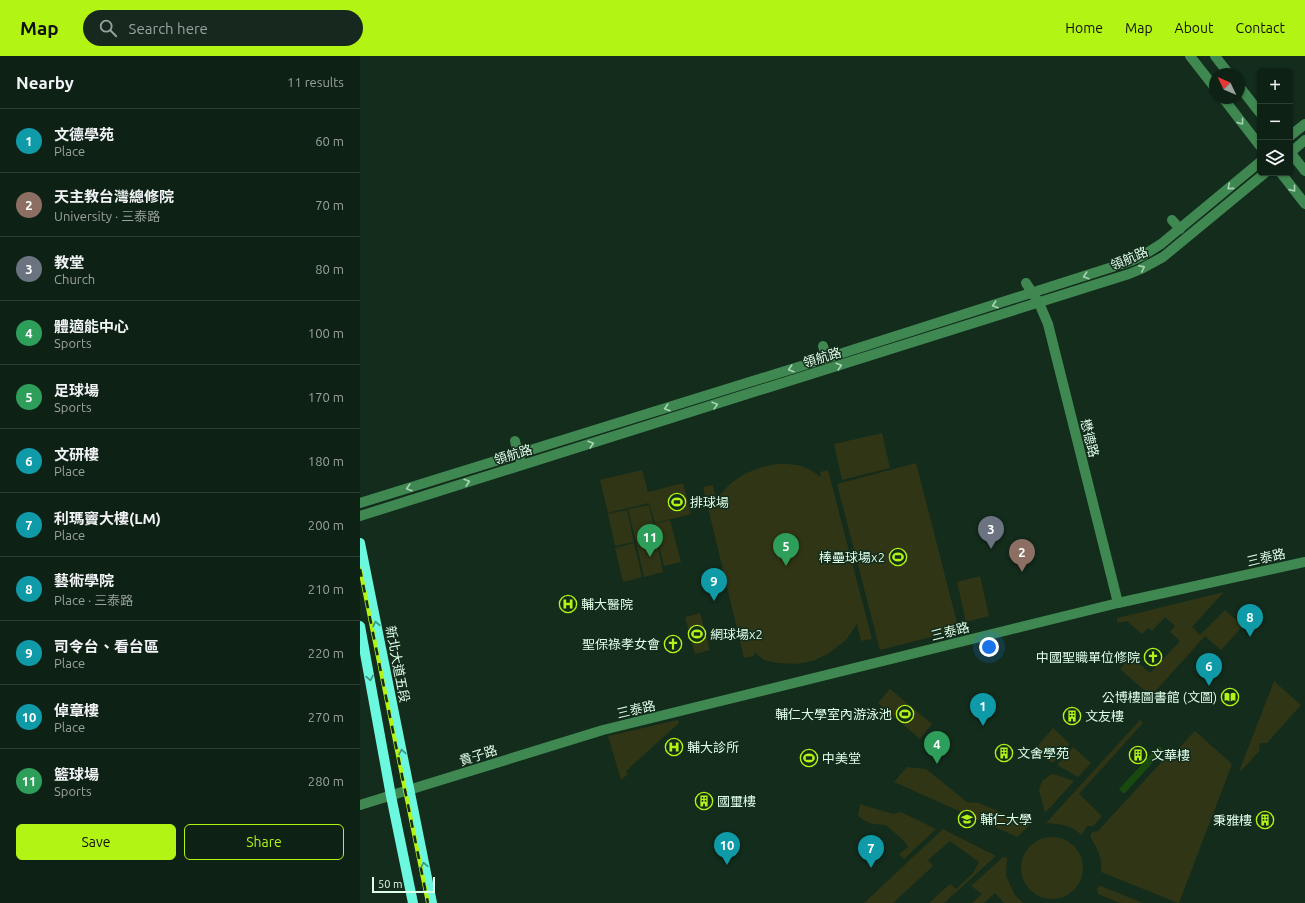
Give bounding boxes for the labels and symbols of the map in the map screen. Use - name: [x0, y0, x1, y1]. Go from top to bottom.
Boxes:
- north arrow: [1209, 68, 1245, 104]
- one-way arrow: [1237, 118, 1244, 125]
- one-way arrow: [1227, 182, 1235, 189]
- one-way arrow: [1288, 184, 1295, 191]
- street label: 領航路: [1108, 244, 1150, 272]
- one-way arrow: [1138, 265, 1145, 273]
- one-way arrow: [1082, 271, 1089, 280]
- one-way arrow: [992, 300, 999, 309]
- street label: 領航路: [801, 345, 843, 369]
- one-way arrow: [835, 362, 842, 370]
- one-way arrow: [788, 364, 795, 373]
- one-way arrow: [711, 401, 718, 410]
- one-way arrow: [663, 403, 670, 412]
- street label: 懋德路: [1078, 417, 1102, 459]
- one-way arrow: [587, 440, 594, 449]
- street label: 領航路: [492, 442, 534, 466]
- one-way arrow: [463, 478, 470, 487]
- one-way arrow: [406, 483, 413, 492]
- sports icon: 排球場: [667, 492, 687, 512]
- place label: 排球場: [690, 495, 729, 509]
- pin: 3: [978, 516, 1004, 549]
- pin: 11: [637, 524, 663, 557]
- pin: 5: [773, 533, 799, 566]
- pin: 2: [1009, 539, 1035, 572]
- street label: 三泰路: [1245, 546, 1287, 568]
- sports icon: 棒壘球場x2: [888, 547, 908, 567]
- place label: 棒壘球場x2: [819, 550, 885, 564]
- pin: 9: [701, 568, 727, 601]
- hospital icon: 輔大醫院: [558, 594, 578, 614]
- place label: 輔大醫院: [581, 597, 633, 611]
- pin: 8: [1237, 604, 1263, 637]
- street label: 三泰路: [929, 619, 971, 643]
- one-way arrow: [373, 621, 381, 628]
- street label: 新北大道五段: [384, 624, 412, 704]
- sports icon: 網球場x2: [687, 624, 707, 644]
- place label: 網球場x2: [710, 627, 763, 641]
- church icon: 聖保祿孝女會: [663, 634, 683, 654]
- place label: 聖保祿孝女會: [582, 637, 660, 651]
- your location: [979, 637, 999, 657]
- church icon: 中國聖職單位修院: [1143, 647, 1163, 667]
- place label: 中國聖職單位修院: [1036, 650, 1140, 664]
- pin: 6: [1196, 653, 1222, 686]
- one-way arrow: [365, 675, 373, 682]
- library icon: 公博樓圖書館 (文圖): [1220, 687, 1240, 707]
- place label: 公博樓圖書館 (文圖): [1102, 690, 1217, 705]
- pin: 1: [970, 693, 996, 726]
- street label: 三泰路: [615, 698, 657, 720]
- sports icon: 輔仁大學室內游泳池: [895, 704, 915, 724]
- building icon: 文友樓: [1062, 706, 1082, 726]
- place label: 輔仁大學室內游泳池: [775, 707, 892, 721]
- place label: 文友樓: [1085, 709, 1124, 723]
- pin: 4: [924, 731, 950, 764]
- hospital icon: 輔大診所: [664, 737, 684, 757]
- place label: 輔大診所: [687, 740, 739, 754]
- street label: 貴子路: [457, 742, 499, 768]
- building icon: 文舍學苑: [994, 743, 1014, 763]
- building icon: 文華樓: [1128, 745, 1148, 765]
- place label: 文舍學苑: [1017, 746, 1069, 760]
- sports icon: 中美堂: [799, 748, 819, 768]
- place label: 文華樓: [1151, 748, 1190, 762]
- one-way arrow: [399, 749, 407, 755]
- place label: 中美堂: [822, 751, 861, 765]
- building icon: 國璽樓: [694, 791, 714, 811]
- place label: 國璽樓: [717, 794, 756, 808]
- school or university icon: 輔仁大學: [957, 809, 977, 829]
- building icon: 秉雅樓: [1255, 810, 1275, 830]
- place label: 輔仁大學: [980, 812, 1032, 826]
- place label: 秉雅樓: [1213, 813, 1252, 827]
- pin: 10: [714, 832, 740, 865]
- pin: 7: [858, 835, 884, 868]
- one-way arrow: [421, 862, 429, 868]
- scale bar: [372, 875, 435, 894]

